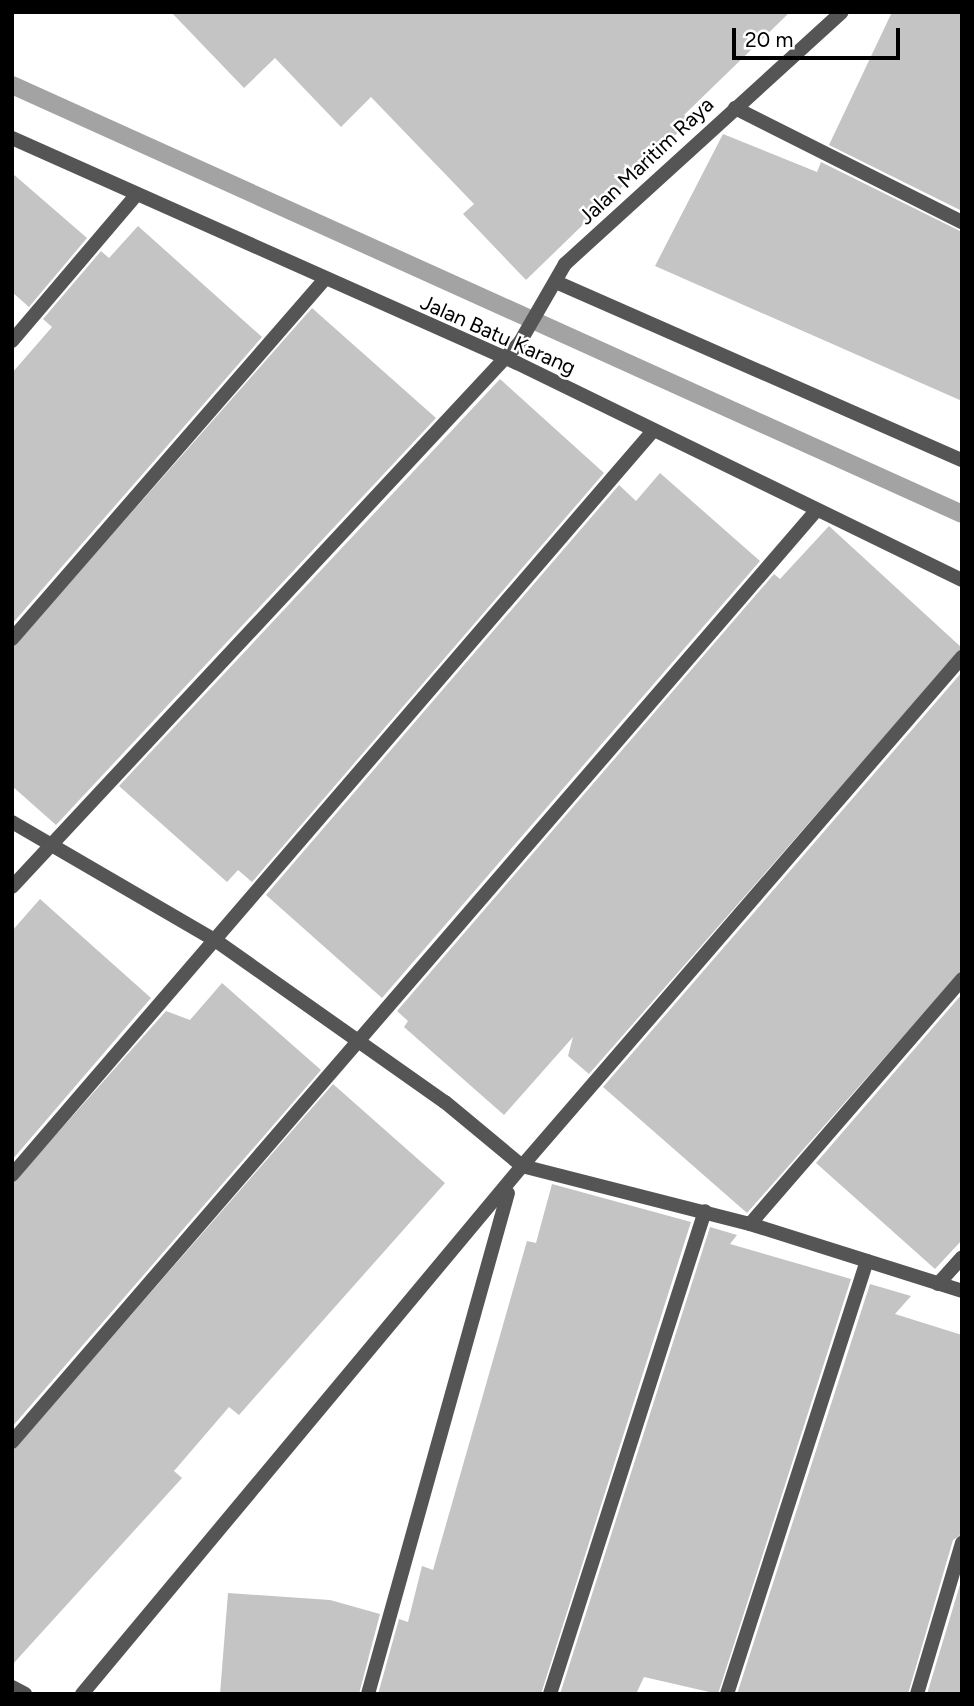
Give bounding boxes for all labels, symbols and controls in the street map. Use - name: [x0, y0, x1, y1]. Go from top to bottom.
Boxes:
- scale bar: [736, 14, 904, 58]
- text: 20 m: [745, 27, 793, 52]
- street label: Jalan Maritim Raya: [573, 92, 719, 230]
- street label: Jalan Batu Karang: [416, 289, 580, 381]

